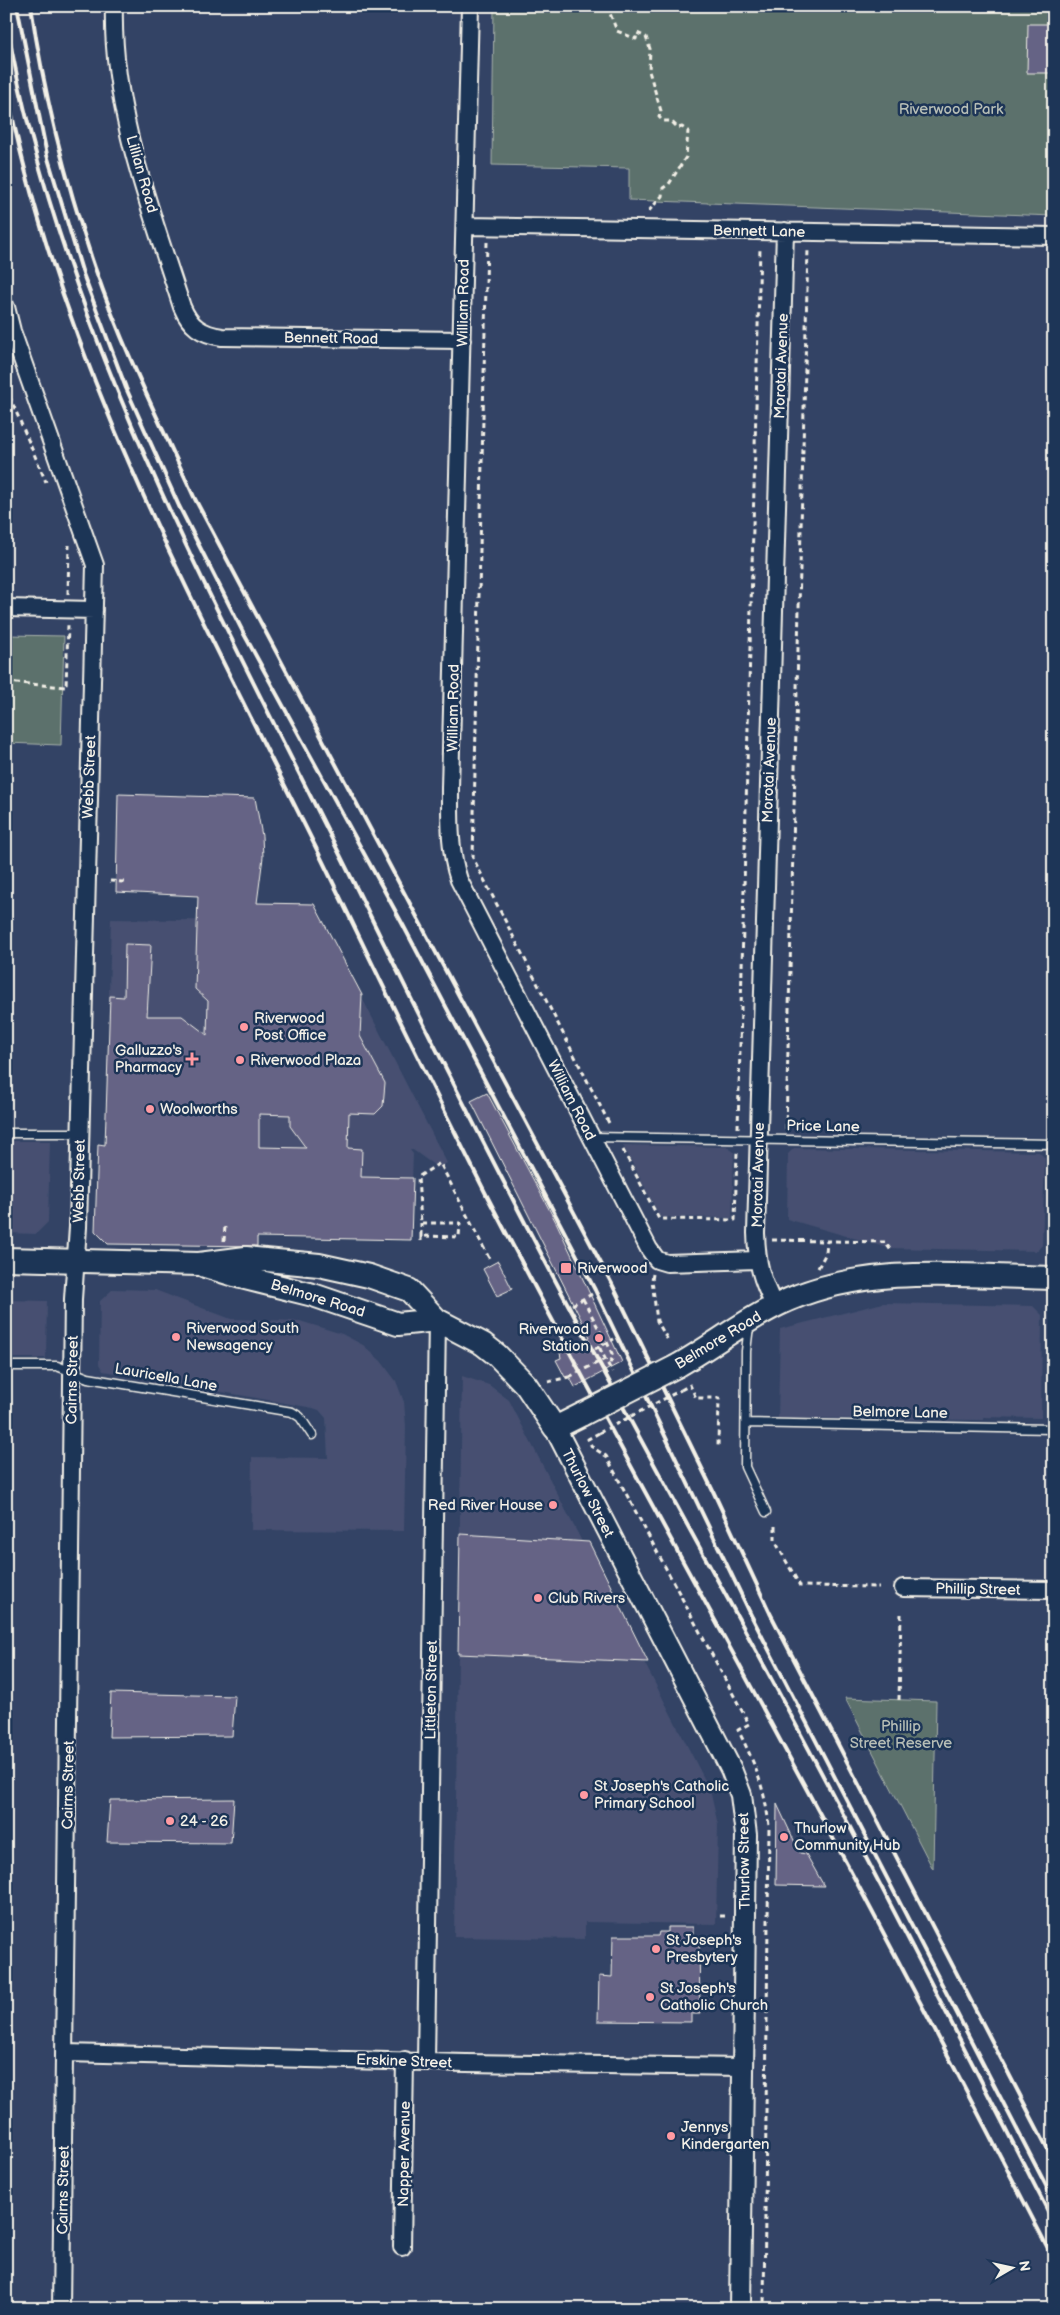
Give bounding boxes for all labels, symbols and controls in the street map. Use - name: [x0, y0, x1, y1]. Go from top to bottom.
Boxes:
- park label: Riverwood Park: [899, 100, 1004, 119]
- street label: Lillian Road: [121, 133, 162, 215]
- street label: Bennett Lane: [713, 221, 805, 242]
- street label: William Road: [453, 259, 474, 347]
- street label: Morotai Avenue: [770, 313, 793, 419]
- street label: Bennett Road: [284, 328, 378, 349]
- street label: William Road: [443, 664, 464, 752]
- street label: Morotai Avenue: [758, 717, 781, 823]
- street label: Webb Street: [79, 735, 100, 819]
- place label: Riverwood Post Office: [254, 1009, 327, 1045]
- marker: Riverwood Post Office: [238, 1021, 250, 1033]
- place label: Galluzzo's Pharmacy: [115, 1041, 183, 1077]
- place label: Riverwood Plaza: [250, 1051, 361, 1070]
- marker: Galluzzo's Pharmacy: [186, 1053, 198, 1065]
- marker: Riverwood Plaza: [234, 1054, 246, 1066]
- street label: William Road: [543, 1057, 600, 1144]
- place label: Woolworths: [160, 1100, 238, 1119]
- marker: Woolworths: [144, 1103, 156, 1115]
- street label: Price Lane: [786, 1116, 860, 1137]
- street label: Morotai Avenue: [748, 1122, 769, 1228]
- street label: Webb Street: [69, 1139, 90, 1223]
- place label: Riverwood: [577, 1259, 648, 1278]
- marker: Riverwood: [559, 1261, 573, 1275]
- street label: Belmore Road: [268, 1275, 367, 1322]
- street label: Belmore Road: [671, 1307, 765, 1374]
- place label: Riverwood South Newsagency: [186, 1319, 299, 1355]
- place label: Riverwood Station: [518, 1320, 589, 1356]
- marker: Riverwood South Newsagency: [170, 1331, 182, 1343]
- marker: Riverwood Station: [593, 1332, 605, 1344]
- street label: Cairns Street: [62, 1335, 83, 1425]
- street label: Lauricella Lane: [113, 1359, 219, 1396]
- street label: Belmore Lane: [852, 1402, 948, 1423]
- street label: Thurlow Street: [557, 1446, 618, 1541]
- place label: Red River House: [428, 1496, 543, 1515]
- marker: Red River House: [547, 1499, 559, 1511]
- street label: Phillip Street: [935, 1579, 1021, 1600]
- place label: Club Rivers: [548, 1589, 626, 1608]
- marker: Club Rivers: [532, 1592, 544, 1604]
- street label: Littleton Street: [421, 1640, 442, 1740]
- park label: Phillip Street Reserve: [850, 1717, 952, 1753]
- street label: Cairns Street: [58, 1740, 79, 1830]
- place label: St Joseph's Catholic Primary School: [594, 1777, 729, 1813]
- marker: St Joseph's Catholic Primary School: [578, 1789, 590, 1801]
- place label: 24 - 26: [180, 1812, 228, 1831]
- street label: Thurlow Street: [734, 1812, 755, 1910]
- marker: 24 - 26: [164, 1815, 176, 1827]
- place label: Thurlow Community Hub: [794, 1819, 901, 1855]
- marker: Thurlow Community Hub: [778, 1831, 790, 1843]
- place label: St Joseph's Presbytery: [666, 1931, 742, 1967]
- marker: St Joseph's Presbytery: [650, 1943, 662, 1955]
- place label: St Joseph's Catholic Church: [660, 1979, 768, 2015]
- marker: St Joseph's Catholic Church: [644, 1991, 656, 2003]
- street label: Erskine Street: [356, 2050, 453, 2073]
- street label: Napper Avenue: [394, 2101, 415, 2207]
- place label: Jennys Kindergarten: [681, 2118, 770, 2154]
- marker: Jennys Kindergarten: [665, 2130, 677, 2142]
- street label: Cairns Street: [53, 2145, 74, 2235]
- north arrow: [988, 2242, 1038, 2292]
- text: N: [1015, 2260, 1034, 2273]

